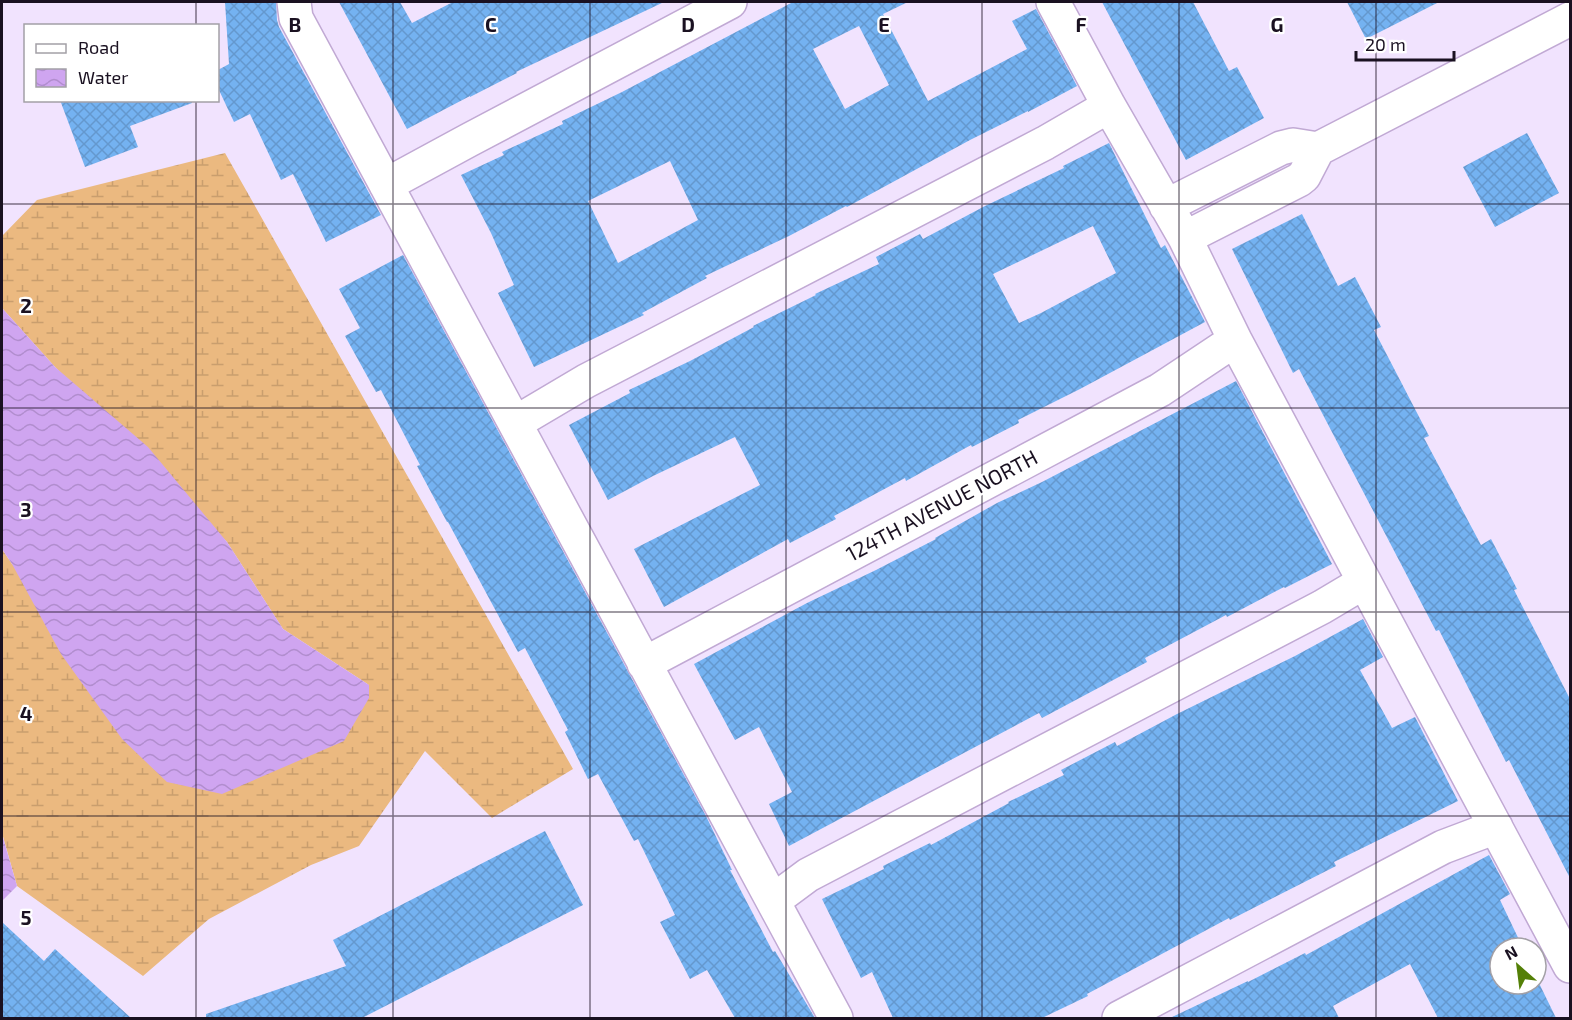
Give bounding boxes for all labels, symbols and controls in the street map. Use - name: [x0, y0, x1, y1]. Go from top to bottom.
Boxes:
- text: B: [289, 12, 301, 36]
- text: C: [485, 12, 497, 36]
- text: D: [681, 12, 695, 36]
- text: E: [878, 12, 890, 36]
- text: F: [1075, 12, 1087, 36]
- text: G: [1271, 12, 1283, 36]
- legend: [24, 24, 219, 102]
- scale bar: [1356, 24, 1454, 62]
- text: 20 m: [1365, 33, 1406, 55]
- text: Road: [78, 36, 119, 58]
- text: Water: [78, 66, 128, 88]
- text: 2: [20, 293, 32, 317]
- street label: 124TH AVENUE NORTH: [841, 444, 1041, 566]
- text: 3: [20, 497, 32, 521]
- text: 4: [20, 701, 33, 725]
- text: 5: [20, 905, 32, 929]
- north arrow: [1488, 936, 1548, 996]
- text: N: [1501, 941, 1520, 963]

